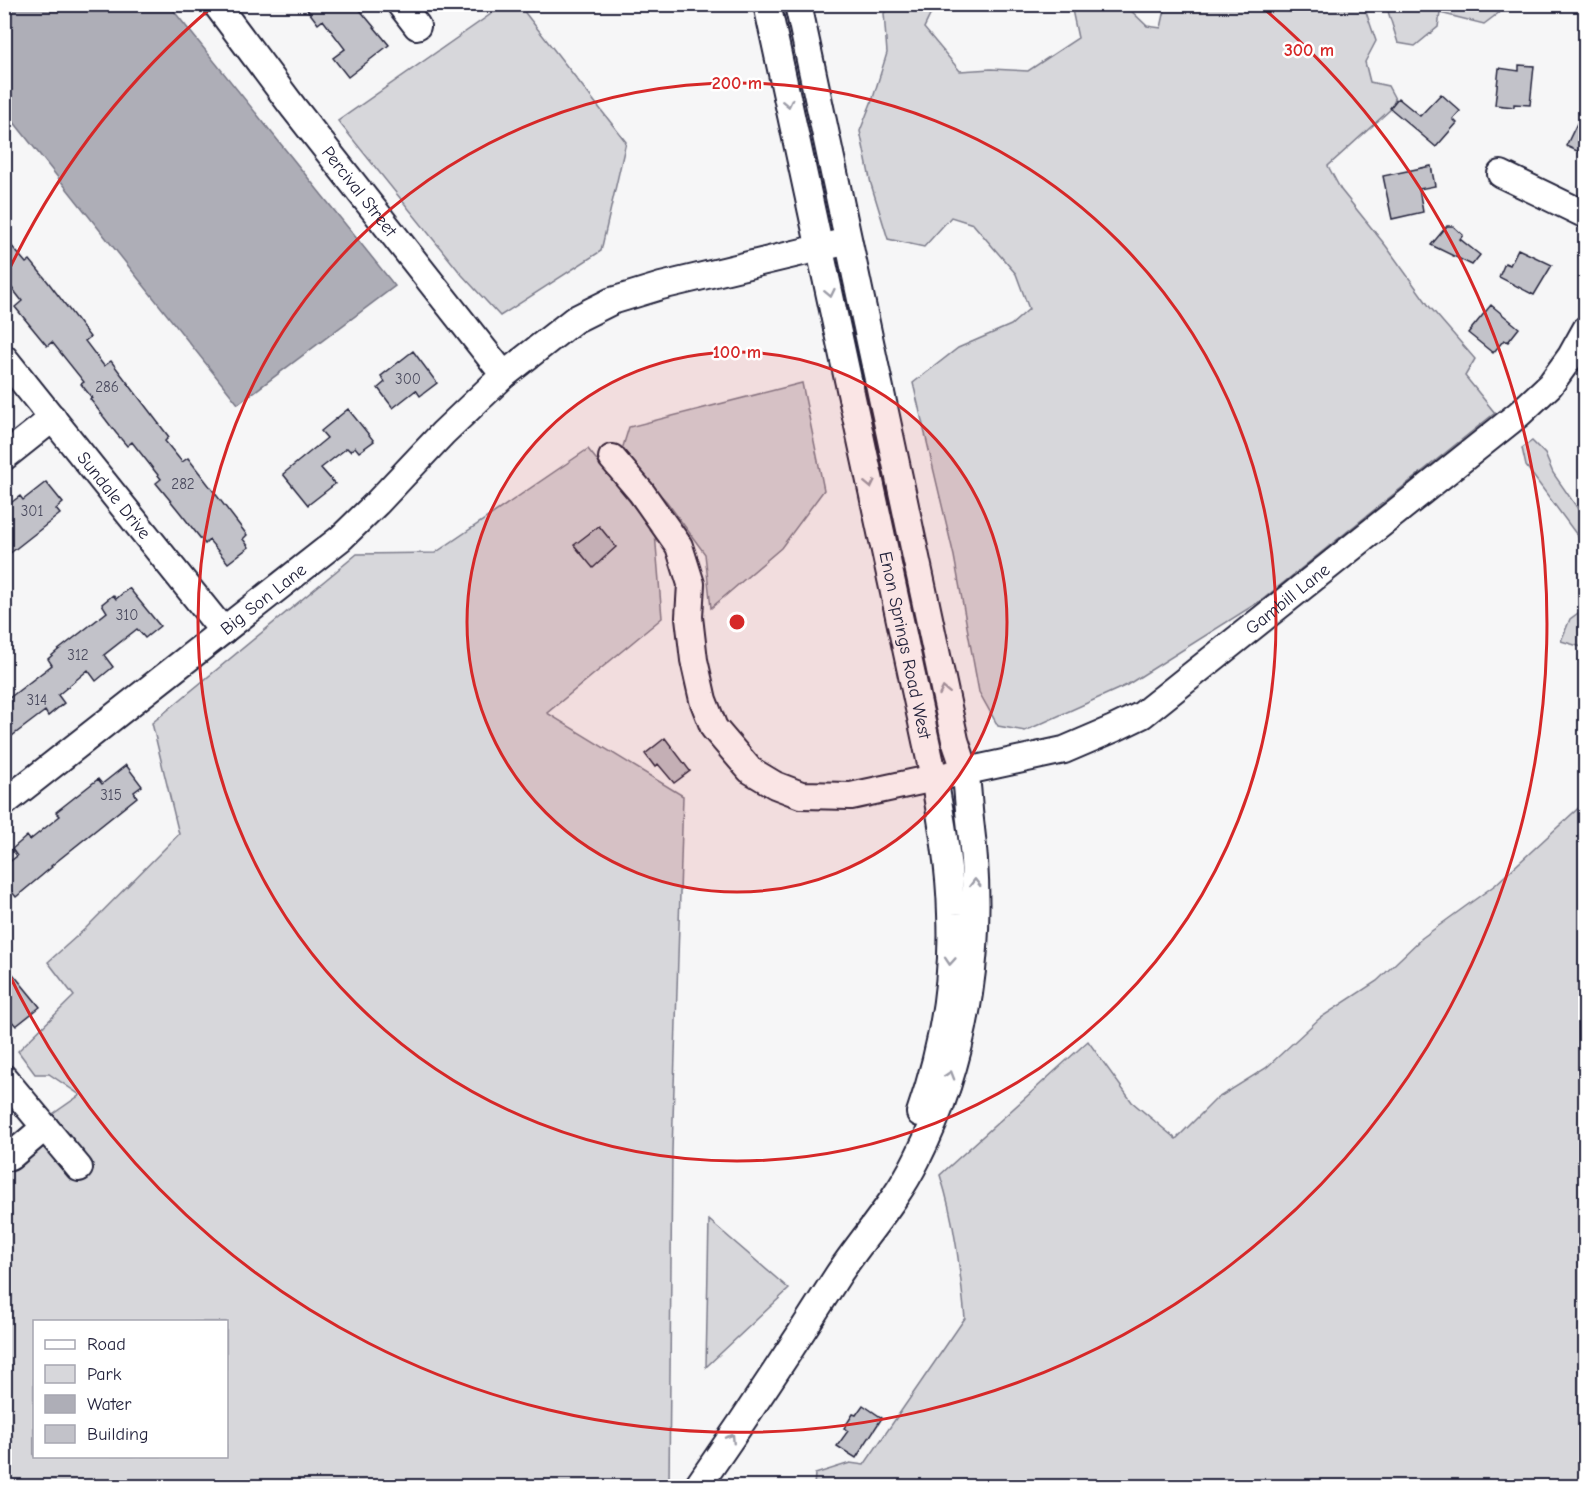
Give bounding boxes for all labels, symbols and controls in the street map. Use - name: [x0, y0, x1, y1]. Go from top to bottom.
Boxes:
- text: 300 m: [1284, 40, 1334, 61]
- text: 200 m: [712, 73, 762, 94]
- one-way arrow: [781, 97, 794, 107]
- street label: Percival Street: [317, 142, 402, 242]
- one-way arrow: [822, 288, 835, 298]
- text: 100 m: [713, 342, 761, 363]
- house number: 300: [395, 370, 421, 388]
- house number: 286: [95, 378, 119, 396]
- street label: Sundale Drive: [72, 448, 155, 543]
- house number: 282: [171, 475, 195, 493]
- one-way arrow: [863, 479, 876, 489]
- house number: 301: [21, 502, 43, 520]
- street label: Enon Springs Road West: [874, 550, 935, 742]
- street label: Big Son Lane: [217, 559, 311, 640]
- street label: Gambill Lane: [1242, 559, 1334, 639]
- house number: 310: [116, 606, 138, 624]
- centre of rings: [727, 612, 747, 632]
- house number: 312: [67, 646, 89, 664]
- one-way arrow: [939, 686, 952, 696]
- house number: 314: [27, 691, 47, 709]
- house number: 315: [100, 786, 122, 804]
- one-way arrow: [969, 878, 982, 887]
- one-way arrow: [944, 956, 957, 965]
- one-way arrow: [943, 1070, 955, 1081]
- legend: [33, 1320, 228, 1458]
- text: Road: [87, 1334, 126, 1355]
- text: Park: [87, 1364, 122, 1385]
- text: Water: [87, 1394, 132, 1415]
- text: Building: [87, 1424, 149, 1445]
- one-way arrow: [724, 1434, 735, 1445]

